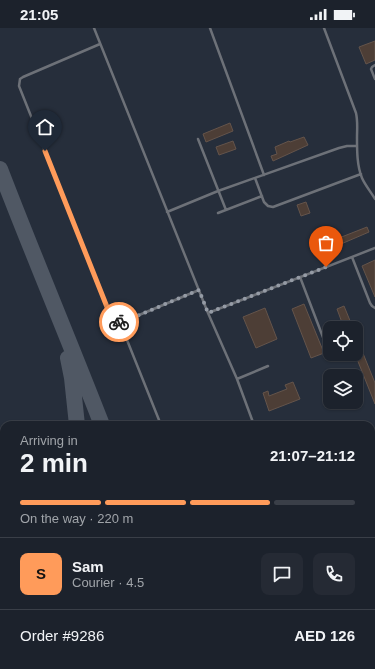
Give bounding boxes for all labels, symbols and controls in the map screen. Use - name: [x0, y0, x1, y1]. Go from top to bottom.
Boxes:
- text: 21:05: [20, 6, 58, 23]
- pin: [28, 110, 62, 151]
- icon: home: [34, 116, 56, 138]
- pin: [309, 226, 343, 267]
- icon: bag: [315, 232, 337, 254]
- courier: [99, 302, 139, 342]
- icon: bike: [108, 311, 130, 333]
- map controls: [323, 321, 363, 409]
- button: locate: [323, 321, 363, 361]
- button: layers: [323, 369, 363, 409]
- text: Arriving in: [20, 433, 78, 448]
- text: 21:07–21:12: [270, 447, 355, 464]
- text: 2 min: [20, 448, 88, 478]
- text: On the way · 220 m: [20, 511, 133, 526]
- button: chat: [261, 553, 303, 595]
- button: phone: [313, 553, 355, 595]
- text: Sam: [72, 558, 104, 575]
- text: S: [36, 565, 46, 582]
- text: Courier · 4.5: [72, 575, 144, 590]
- text: Order #9286: [20, 627, 104, 644]
- text: AED 126: [294, 627, 355, 644]

